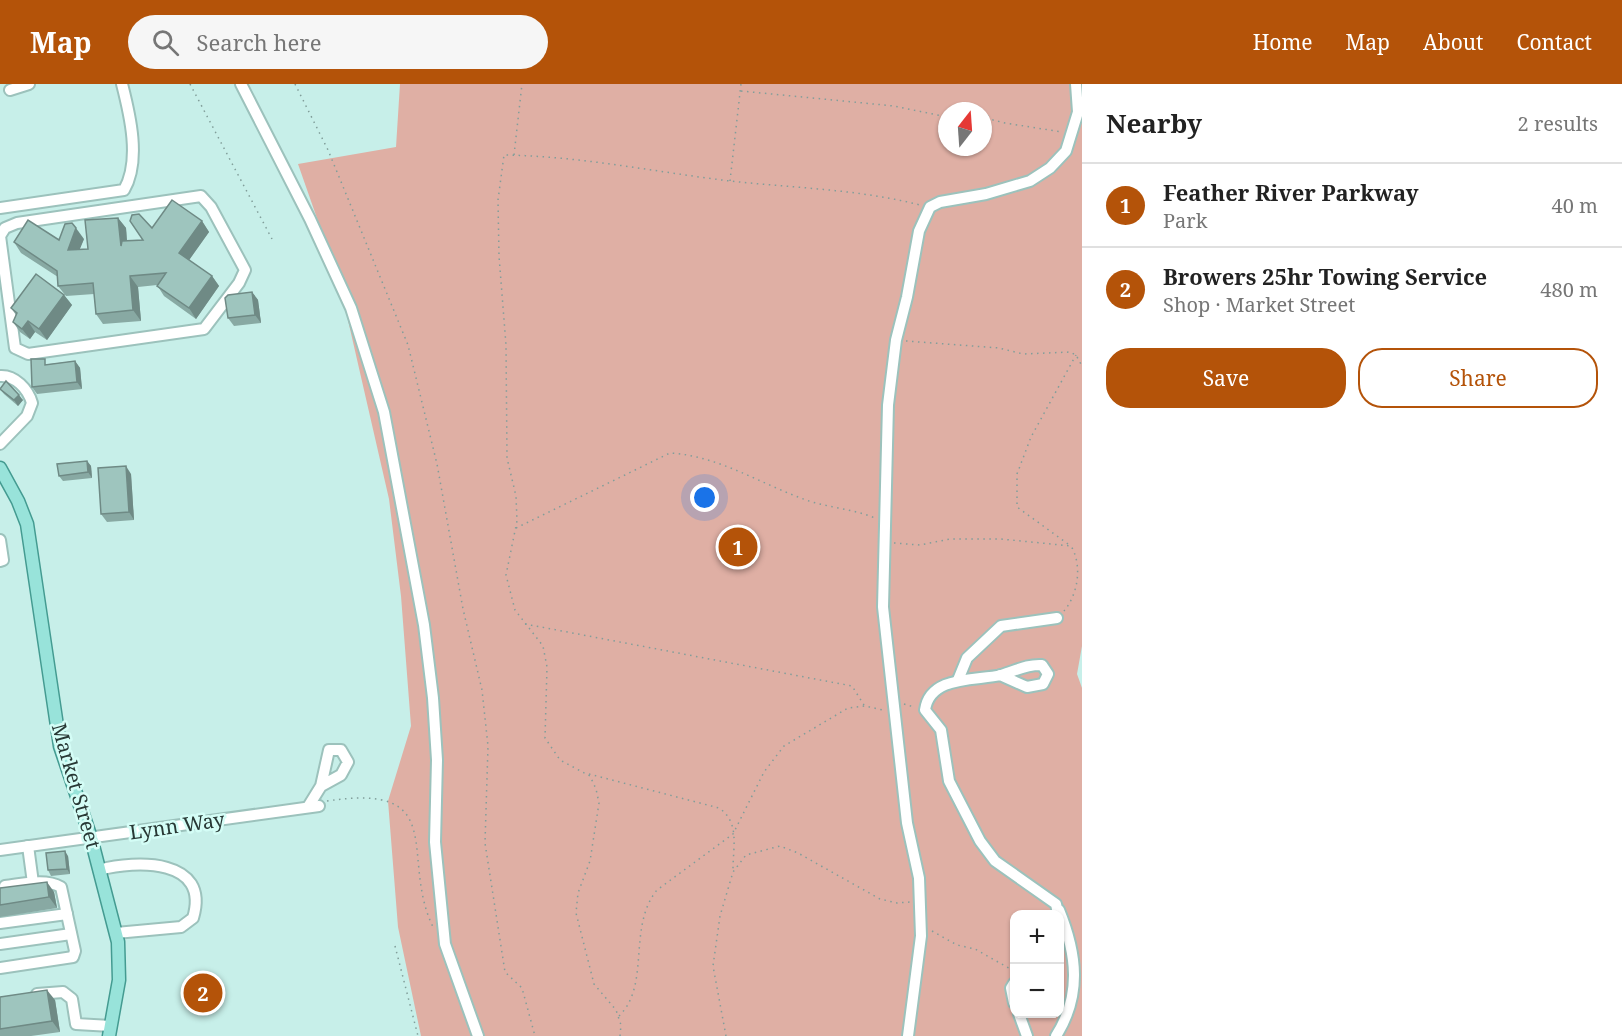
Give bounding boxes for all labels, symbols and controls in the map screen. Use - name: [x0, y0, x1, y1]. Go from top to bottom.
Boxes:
- search box: [128, 15, 548, 69]
- text: Map: [30, 23, 92, 61]
- icon: search: [149, 26, 182, 59]
- text: Search here: [197, 27, 321, 57]
- text: Home: [1253, 28, 1313, 56]
- text: Map: [1346, 28, 1390, 56]
- text: About: [1423, 28, 1484, 56]
- text: Contact: [1517, 28, 1592, 56]
- north arrow: [938, 102, 992, 156]
- text: Nearby: [1106, 105, 1202, 141]
- text: 2 results: [1518, 110, 1598, 137]
- text: Feather River Parkway: [1163, 177, 1419, 207]
- text: 1: [1120, 192, 1131, 219]
- text: 40 m: [1552, 192, 1598, 219]
- text: Park: [1163, 207, 1207, 234]
- text: Browers 25hr Towing Service: [1163, 261, 1487, 291]
- text: 2: [1120, 276, 1131, 303]
- text: 480 m: [1540, 276, 1598, 303]
- text: Shop · Market Street: [1163, 291, 1355, 318]
- button: Save: [1106, 348, 1346, 408]
- button: Share: [1358, 348, 1598, 408]
- your location: [690, 483, 719, 512]
- pin: 1: [718, 524, 758, 570]
- street label: Market Street: [46, 720, 107, 852]
- street label: Lynn Way: [128, 805, 227, 846]
- map controls: [1010, 910, 1064, 1018]
- button: +: [1010, 910, 1064, 964]
- button: −: [1010, 964, 1064, 1018]
- pin: 2: [184, 970, 222, 1016]

